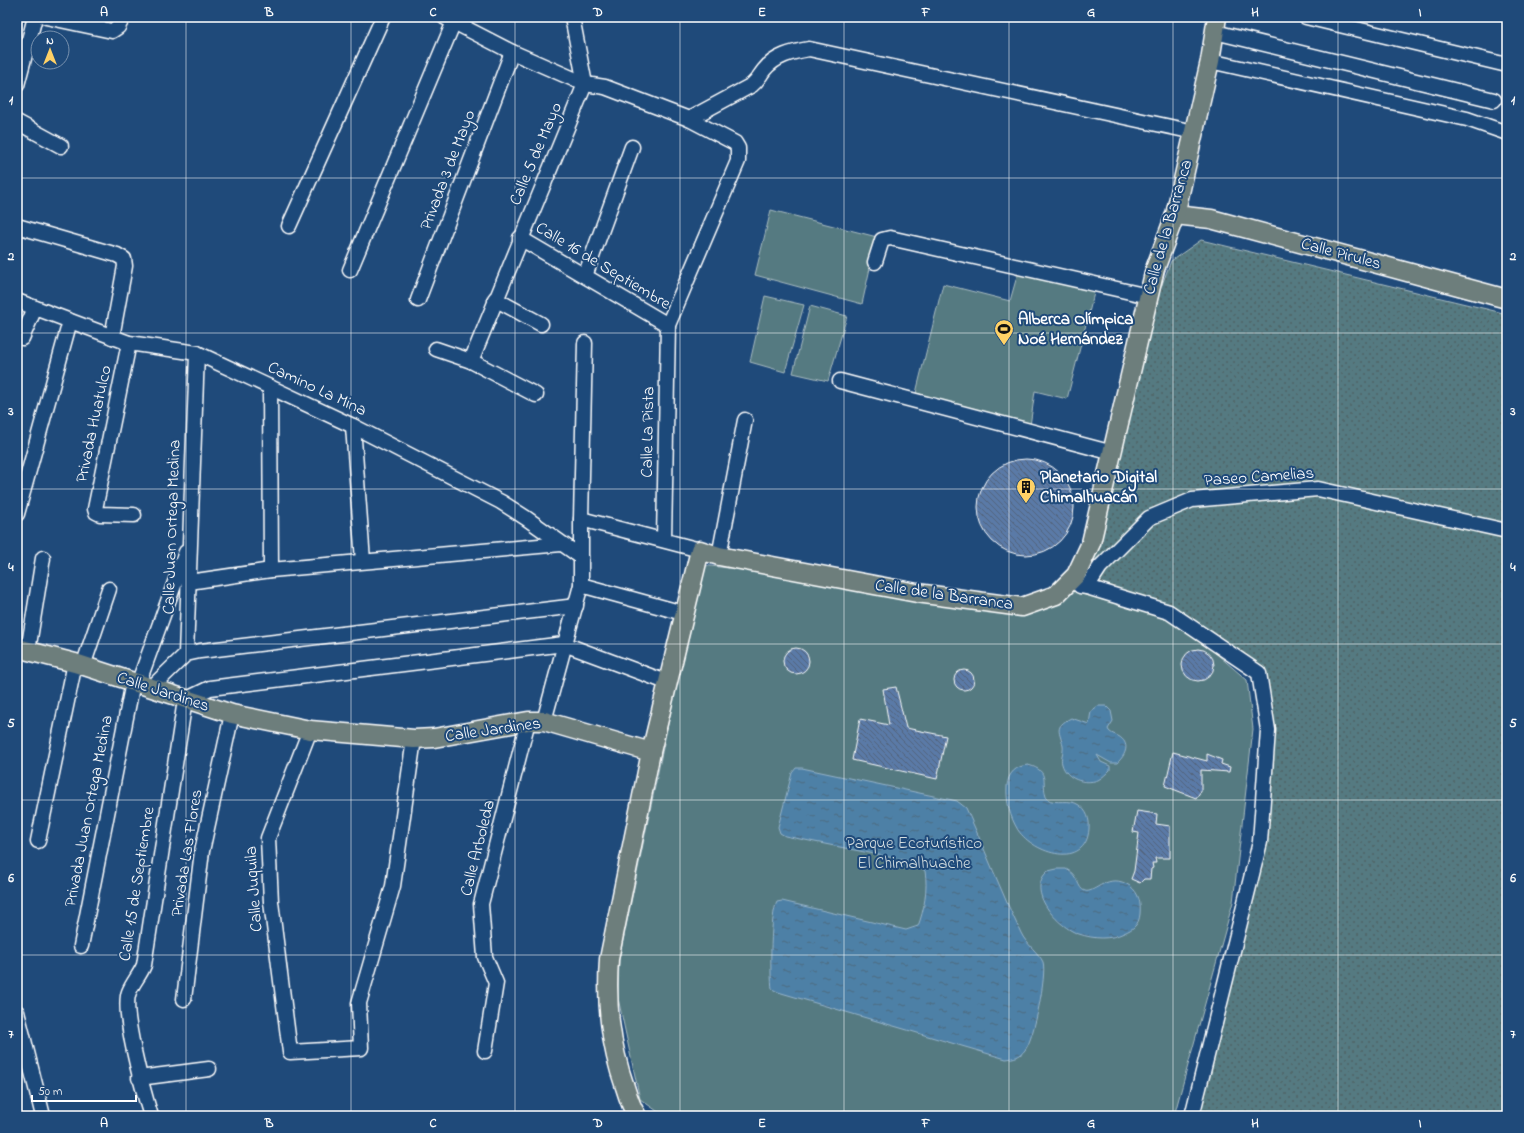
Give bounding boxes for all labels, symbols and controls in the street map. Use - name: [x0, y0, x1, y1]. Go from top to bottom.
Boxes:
- text: A: [100, 3, 108, 22]
- text: B: [264, 3, 274, 22]
- text: C: [429, 3, 437, 22]
- text: D: [592, 3, 603, 22]
- text: E: [758, 3, 766, 22]
- text: F: [921, 3, 931, 22]
- text: G: [1087, 3, 1095, 22]
- text: H: [1251, 3, 1259, 22]
- text: I: [1418, 3, 1422, 22]
- north arrow: [30, 30, 70, 70]
- text: N: [46, 33, 54, 49]
- text: 1: [9, 91, 14, 110]
- text: 1: [1511, 91, 1516, 110]
- street label: Calle 5 de Mayo: [503, 98, 570, 210]
- street label: Privada 3 de Mayo: [414, 106, 483, 234]
- street label: Calle de la Barranca: [1137, 157, 1199, 297]
- street label: Calle 16 de Septiembre: [531, 216, 676, 317]
- street label: Calle Pirules: [1298, 231, 1384, 277]
- text: 2: [7, 247, 15, 266]
- text: 2: [1509, 247, 1517, 266]
- place label: Alberca Olímpica Noé Hernández: [1018, 307, 1133, 352]
- sports icon: Alberca Olímpica Noé Hernández: [993, 318, 1015, 346]
- street label: Camino La Mina: [263, 355, 371, 423]
- street label: Privada Huatulco: [69, 363, 119, 485]
- street label: Calle La Pista: [635, 386, 661, 478]
- text: 3: [7, 402, 14, 421]
- text: 3: [1509, 402, 1516, 421]
- street label: Calle Juan Ortega Medina: [156, 439, 190, 615]
- street label: Paseo Camelias: [1203, 461, 1315, 493]
- place label: Planetario Digital Chimalhuacán: [1040, 465, 1157, 510]
- building icon: Planetario Digital Chimalhuacán: [1015, 476, 1037, 504]
- text: 4: [7, 558, 14, 577]
- text: 4: [1509, 558, 1516, 577]
- street label: Calle de la Barranca: [873, 573, 1015, 617]
- street label: Calle Jardines: [113, 665, 213, 719]
- street label: Calle Jardines: [444, 711, 542, 749]
- street label: Privada Juan Ortega Medina: [58, 713, 122, 909]
- text: 5: [7, 714, 15, 733]
- text: 5: [1509, 714, 1517, 733]
- street label: Privada Las Flores: [165, 788, 209, 918]
- street label: Calle Arboleda: [454, 797, 502, 899]
- street label: Calle 15 de Septiembre: [112, 805, 162, 963]
- park label: Parque Ecoturístico El Chimalhuache: [846, 831, 982, 876]
- street label: Calle Juquila: [239, 845, 269, 933]
- text: 6: [7, 869, 14, 888]
- text: 6: [1509, 869, 1516, 888]
- text: 7: [8, 1025, 14, 1044]
- text: 7: [1510, 1025, 1516, 1044]
- scale bar: [32, 1077, 136, 1103]
- text: 50 m: [38, 1083, 62, 1101]
- text: A: [100, 1114, 108, 1133]
- text: B: [264, 1114, 274, 1133]
- text: C: [429, 1114, 437, 1133]
- text: D: [592, 1114, 603, 1133]
- text: E: [758, 1114, 766, 1133]
- text: F: [921, 1114, 931, 1133]
- text: G: [1087, 1114, 1095, 1133]
- text: H: [1251, 1114, 1259, 1133]
- text: I: [1418, 1114, 1422, 1133]

